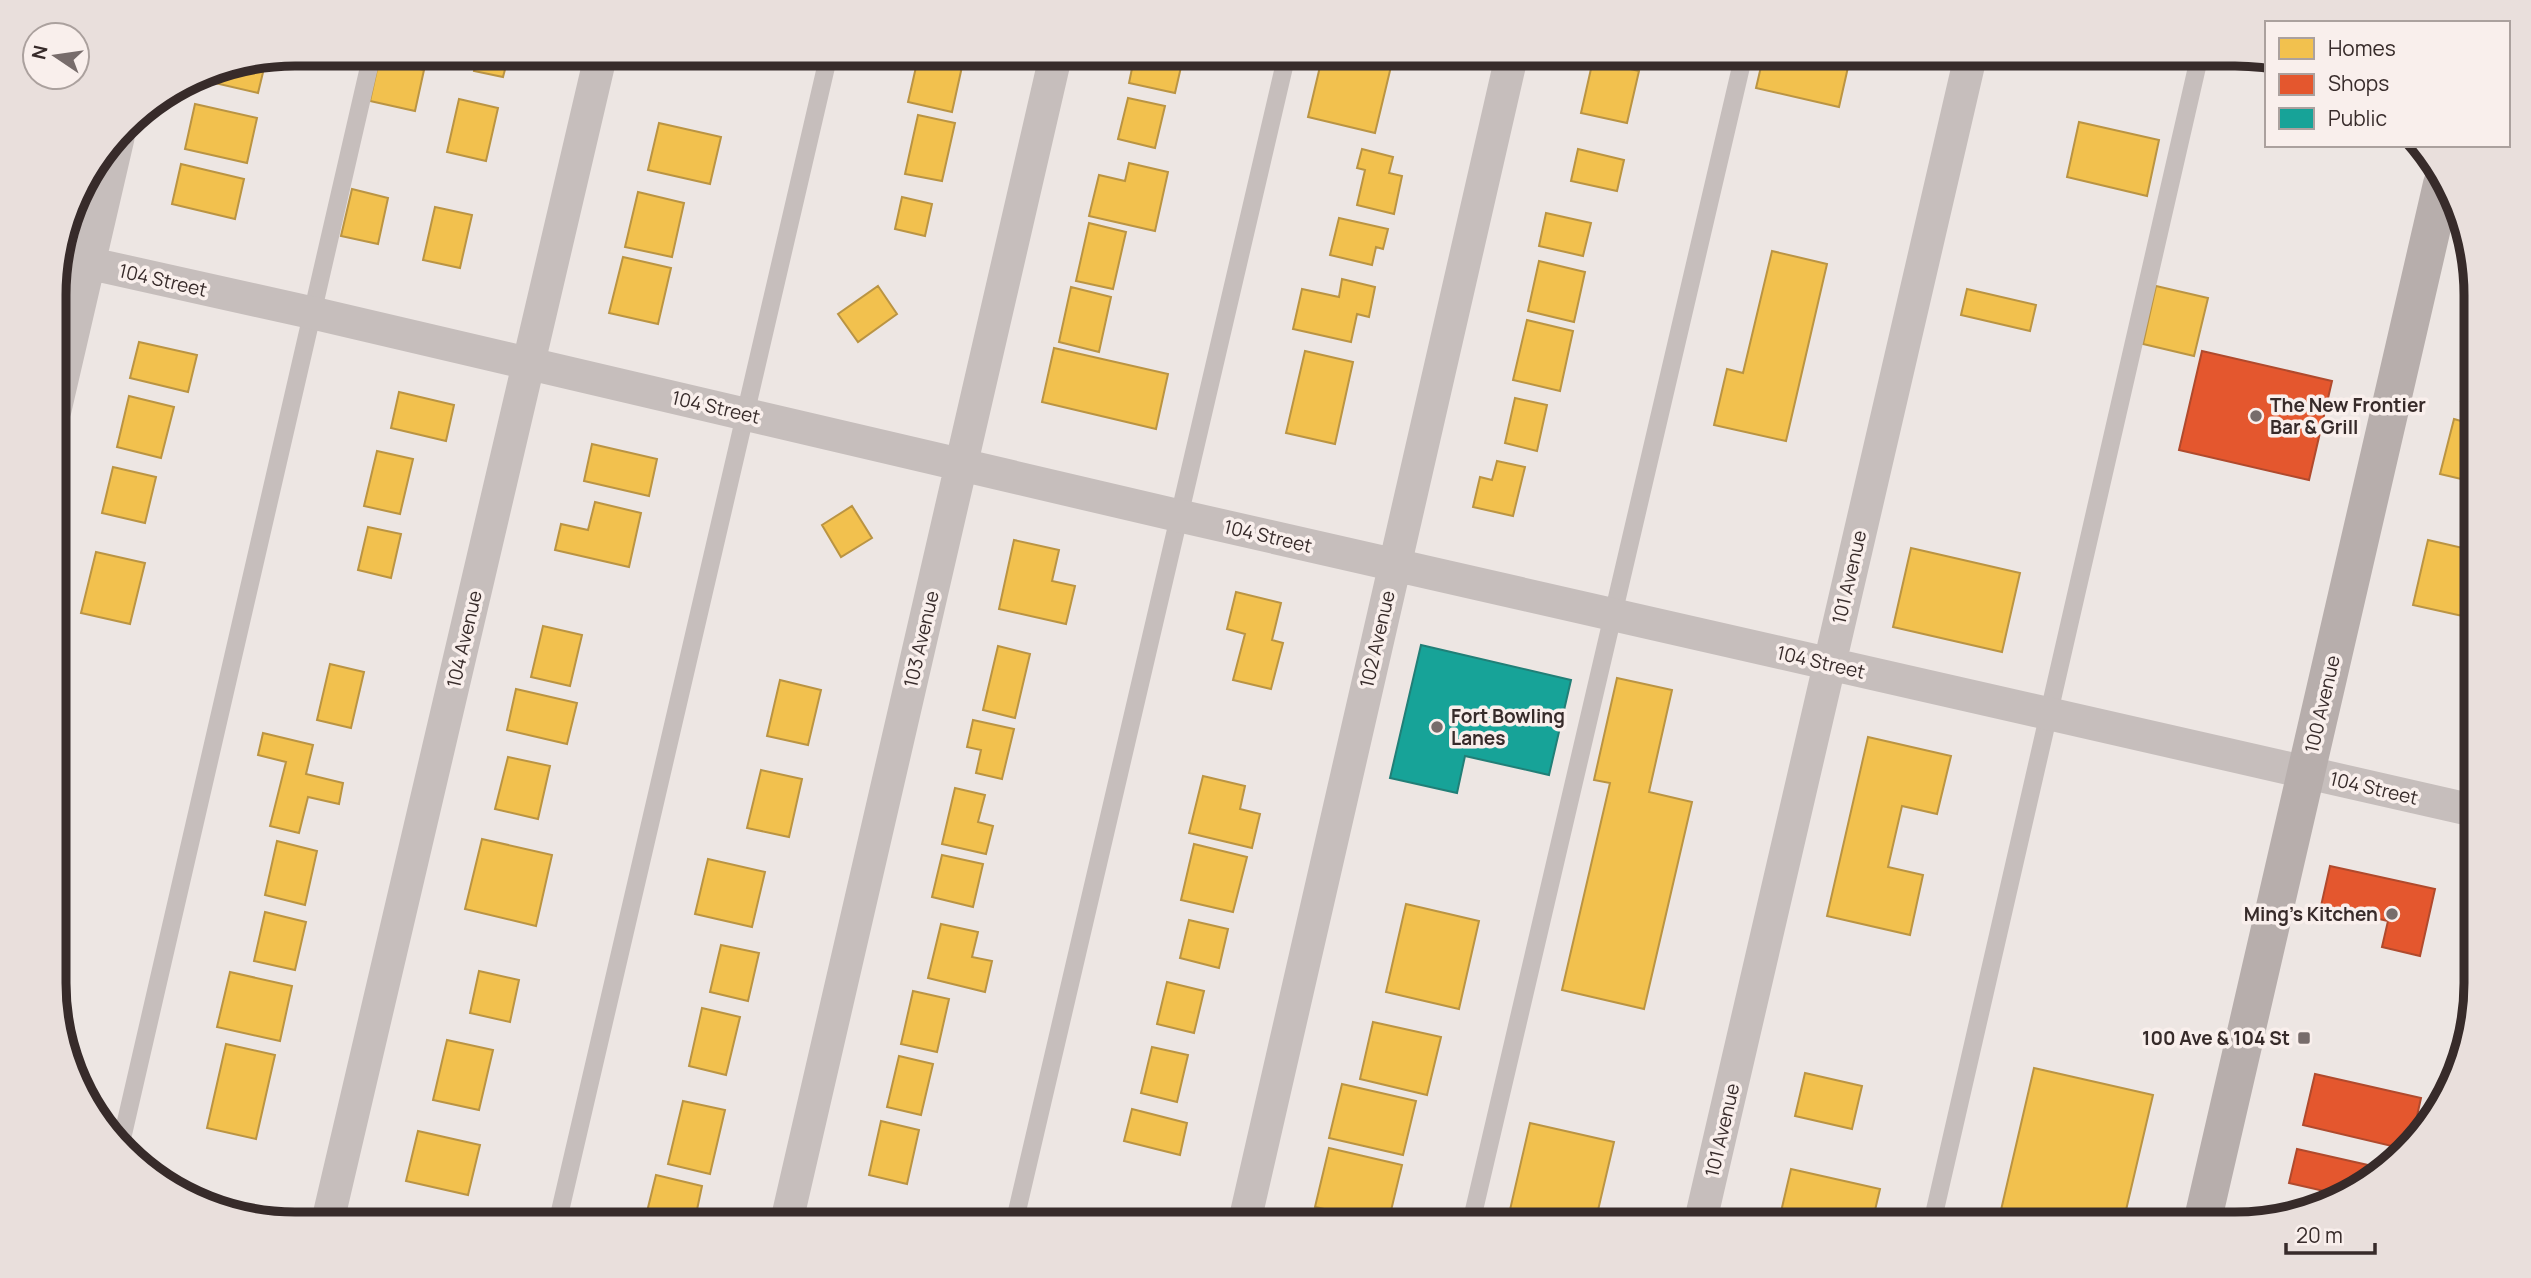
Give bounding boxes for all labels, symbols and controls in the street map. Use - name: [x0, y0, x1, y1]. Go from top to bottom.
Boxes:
- north arrow: [21, 21, 91, 91]
- legend: [2265, 21, 2510, 147]
- text: Homes: [2328, 34, 2396, 62]
- text: N: [25, 43, 54, 62]
- text: Shops: [2328, 69, 2389, 97]
- text: Public: [2328, 104, 2387, 132]
- street label: 104 Street: [116, 257, 210, 303]
- street label: 104 Street: [669, 384, 763, 430]
- place label: The New Frontier Bar & Grill: [2270, 392, 2426, 440]
- marker: The New Frontier Bar & Grill: [2248, 408, 2264, 424]
- street label: 104 Street: [1221, 513, 1315, 559]
- street label: 101 Avenue: [1826, 528, 1872, 626]
- street label: 104 Avenue: [440, 588, 488, 690]
- street label: 103 Avenue: [897, 588, 945, 690]
- street label: 102 Avenue: [1353, 588, 1401, 690]
- street label: 104 Street: [1774, 639, 1868, 685]
- street label: 100 Avenue: [2298, 653, 2346, 755]
- place label: Fort Bowling Lanes: [1451, 703, 1565, 751]
- marker: Fort Bowling Lanes: [1429, 719, 1445, 735]
- street label: 104 Street: [2327, 765, 2421, 811]
- place label: Ming's Kitchen: [2244, 901, 2378, 927]
- marker: Ming's Kitchen: [2384, 906, 2400, 922]
- place label: 100 Ave & 104 St: [2142, 1025, 2290, 1051]
- marker: 100 Ave & 104 St: [2296, 1030, 2312, 1046]
- street label: 101 Avenue: [1699, 1081, 1745, 1179]
- scale bar: [2286, 1212, 2375, 1256]
- text: 20 m: [2296, 1221, 2343, 1249]

